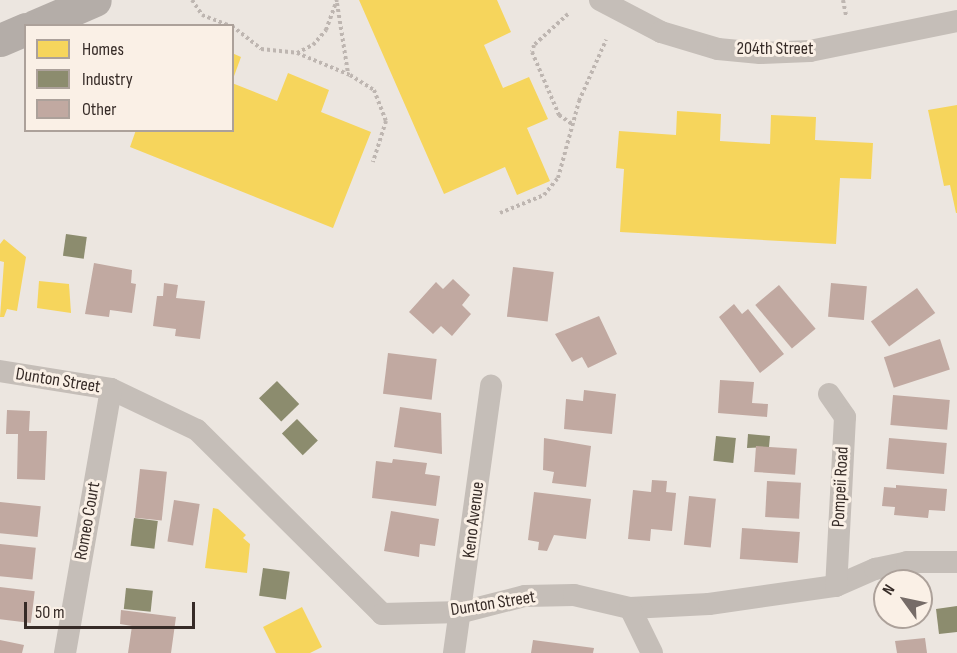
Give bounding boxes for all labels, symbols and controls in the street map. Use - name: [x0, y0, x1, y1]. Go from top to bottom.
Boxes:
- legend: [24, 24, 234, 132]
- street label: 204th Street: [736, 38, 814, 60]
- text: Homes: [82, 39, 124, 60]
- text: Industry: [82, 69, 133, 90]
- text: Other: [82, 99, 116, 120]
- street label: Dunton Street: [14, 364, 102, 398]
- street label: Pompeii Road: [828, 446, 854, 528]
- street label: Romeo Court: [70, 480, 106, 562]
- street label: Keno Avenue: [459, 480, 489, 560]
- north arrow: [873, 569, 933, 629]
- text: N: [879, 581, 899, 599]
- street label: Dunton Street: [449, 587, 537, 621]
- scale bar: [27, 590, 198, 628]
- text: 50 m: [35, 602, 65, 623]

